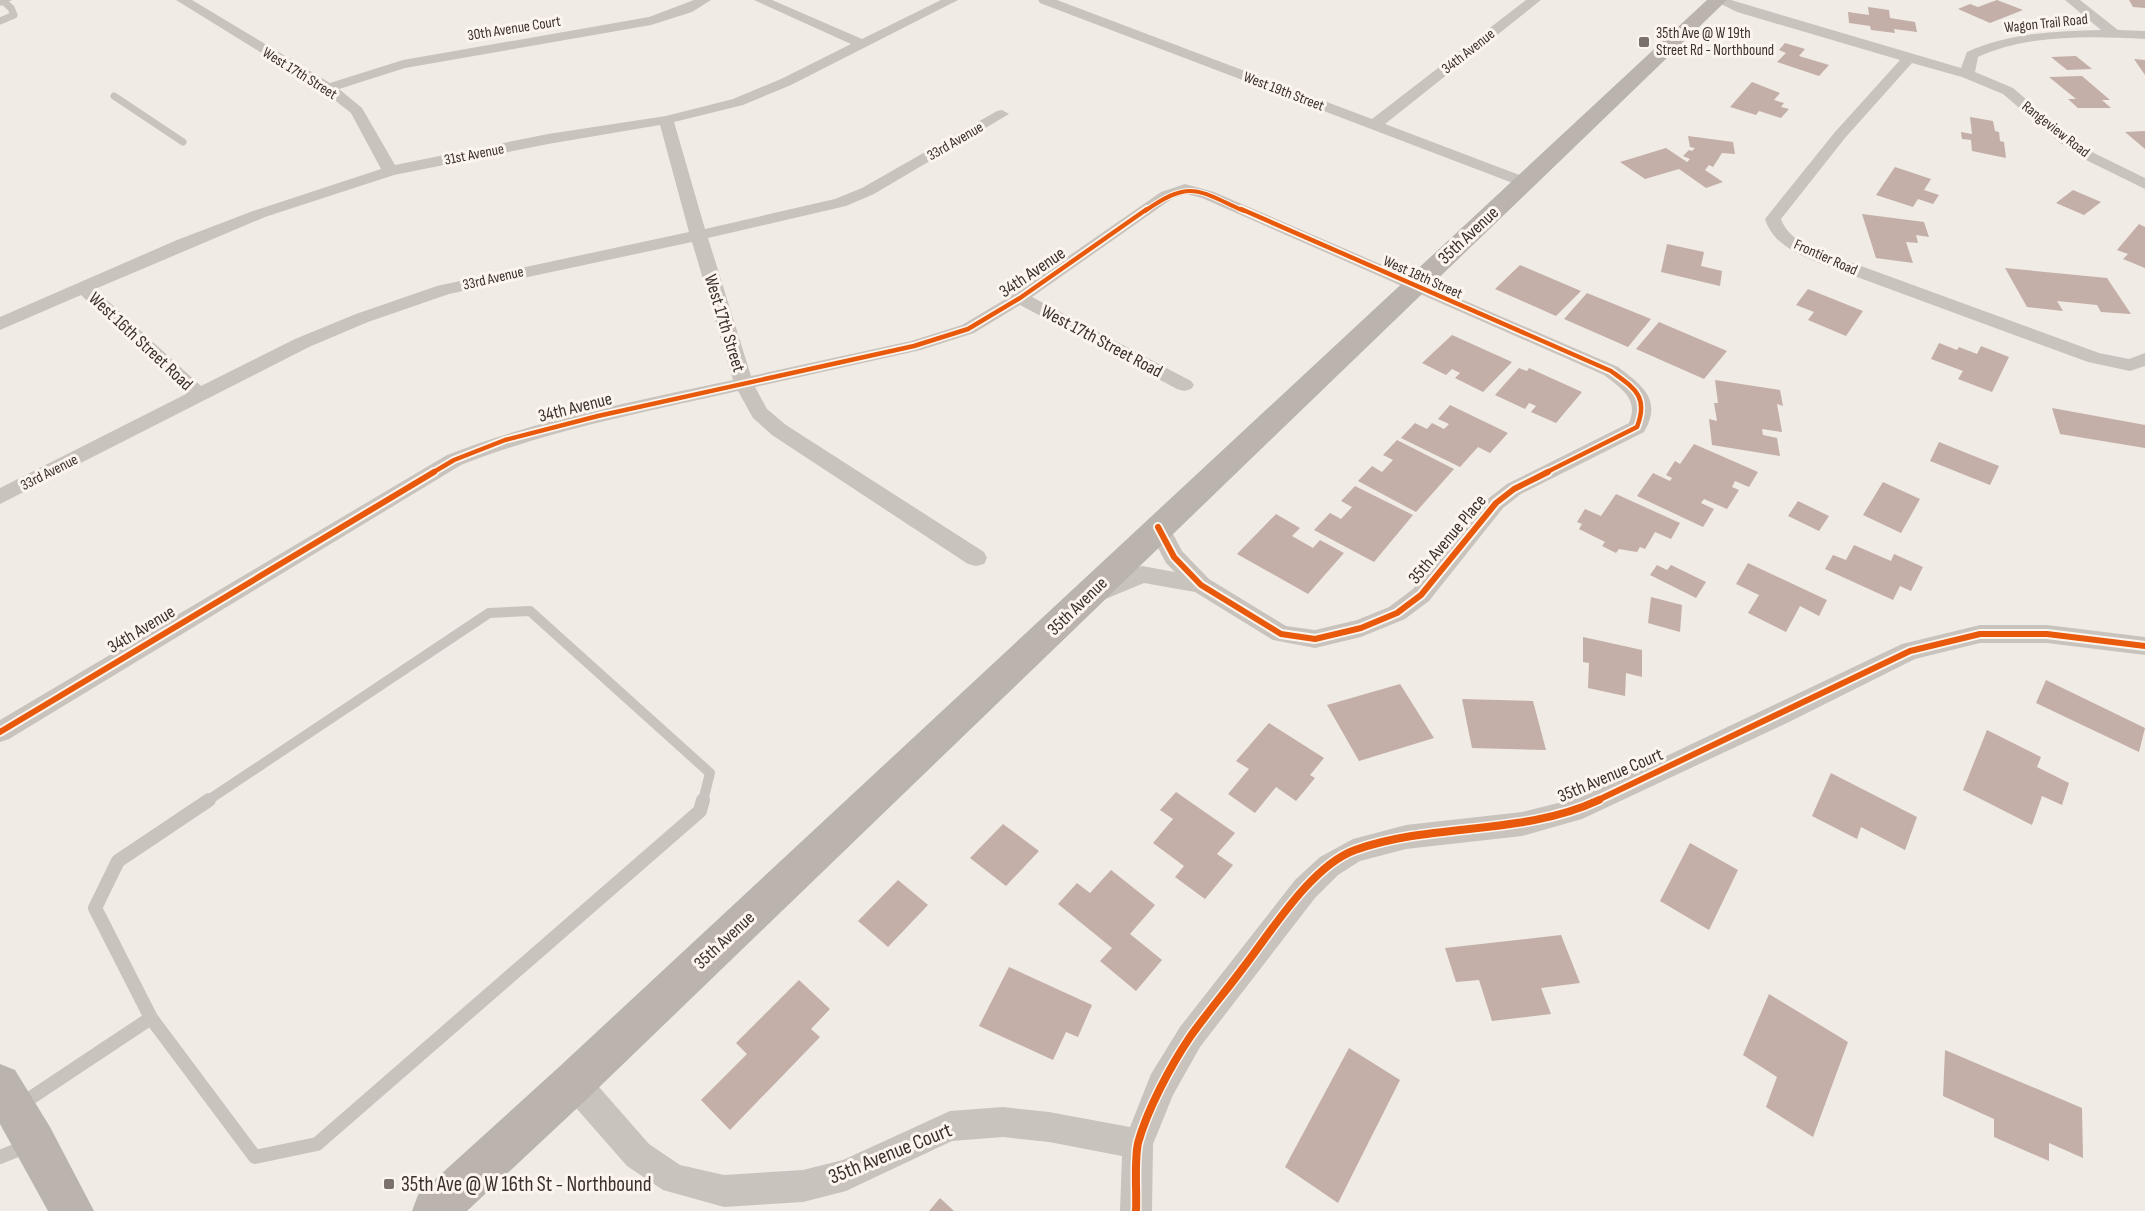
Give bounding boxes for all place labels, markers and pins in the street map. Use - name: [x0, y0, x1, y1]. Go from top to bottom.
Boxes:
- place label: 35th Ave @ W 19th Street Rd - Northbound: [1656, 24, 1774, 60]
- marker: 35th Ave @ W 19th Street Rd - Northbound: [1637, 35, 1651, 49]
- place label: 35th Ave @ W 16th St - Northbound: [401, 1172, 652, 1197]
- marker: 35th Ave @ W 16th St - Northbound: [382, 1177, 396, 1191]

